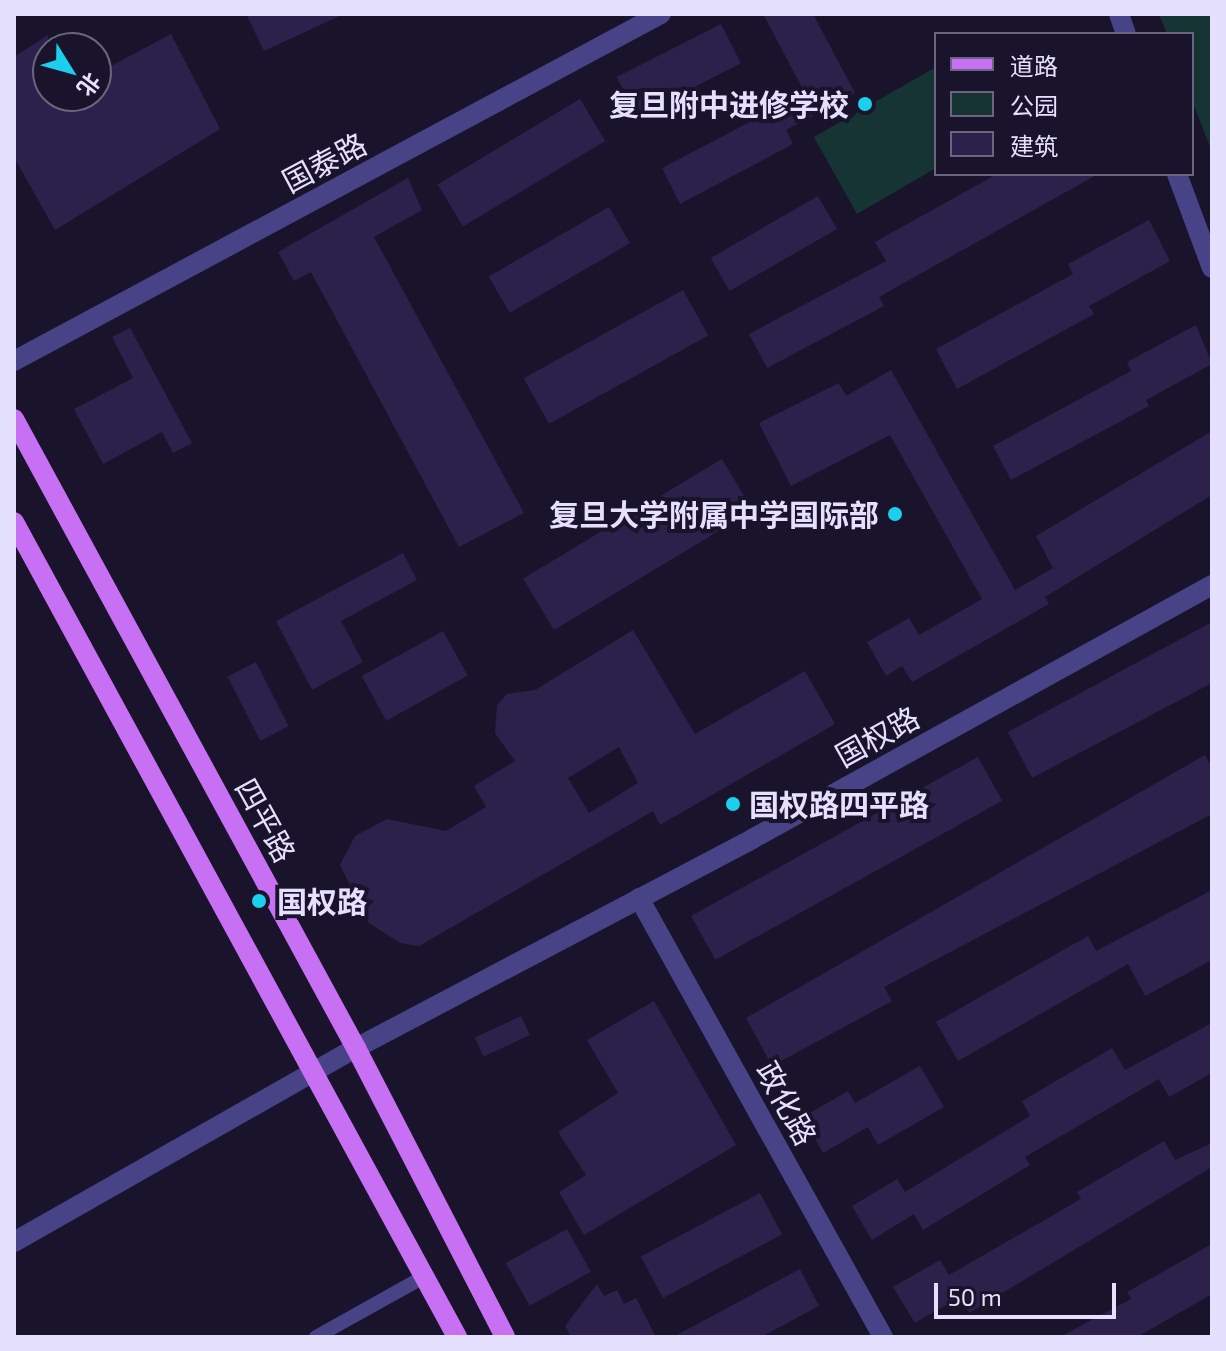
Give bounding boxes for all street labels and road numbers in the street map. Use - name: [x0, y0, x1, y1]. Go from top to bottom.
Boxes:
- street label: 国泰路: [276, 125, 372, 199]
- street label: 国权路: [829, 698, 925, 774]
- street label: 四平路: [228, 772, 304, 868]
- street label: 政化路: [749, 1055, 825, 1151]

